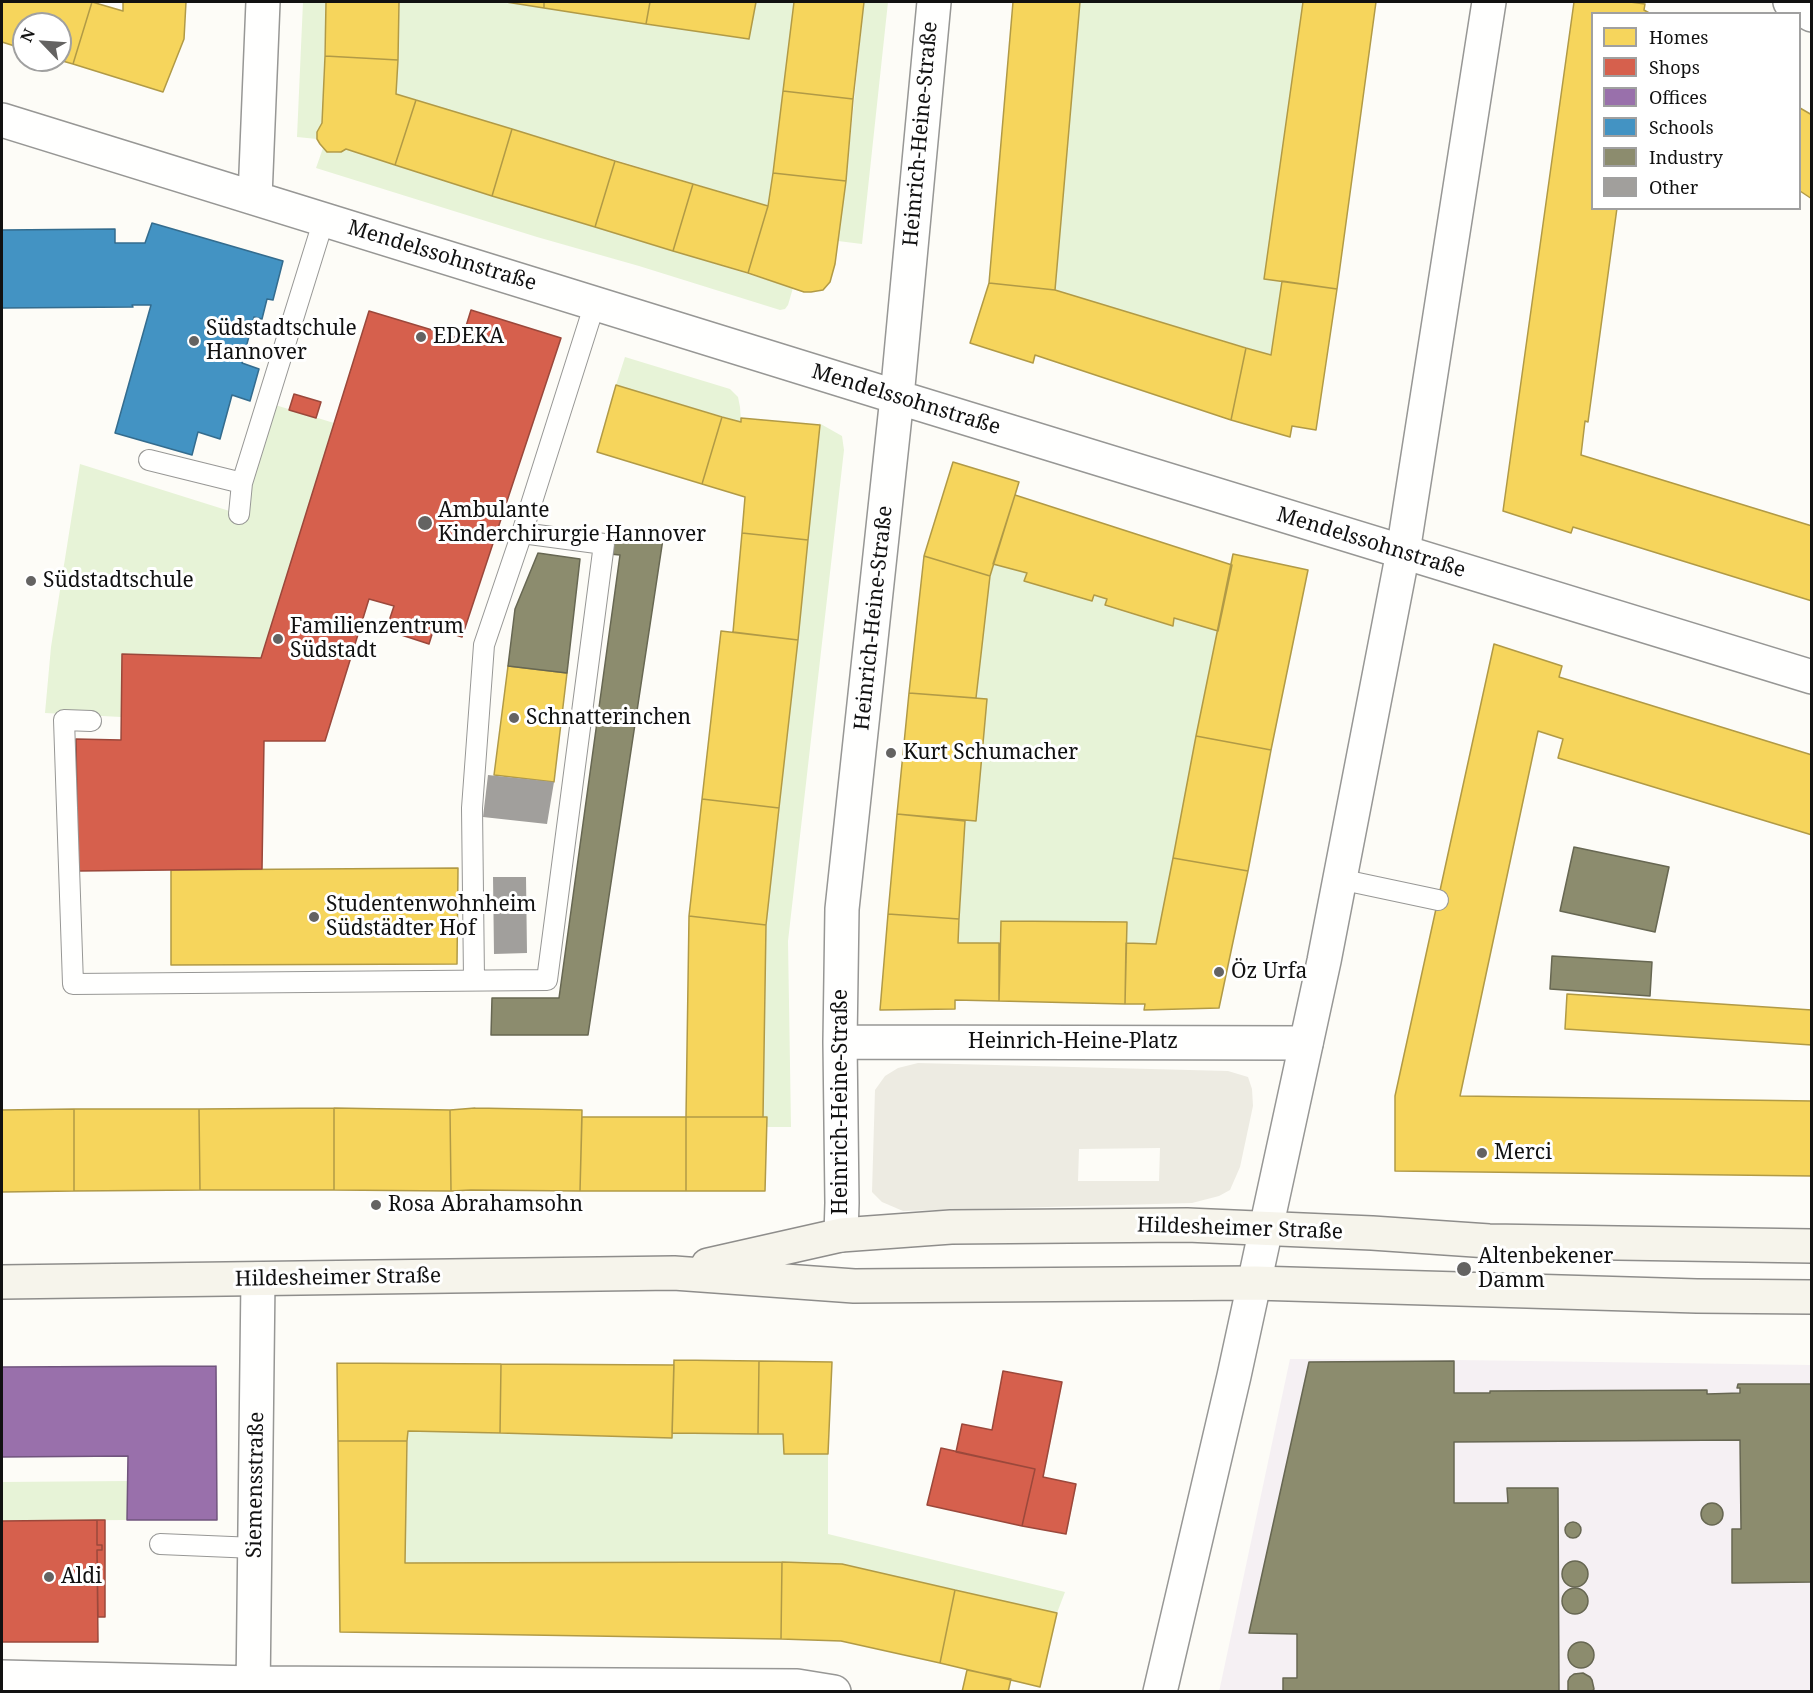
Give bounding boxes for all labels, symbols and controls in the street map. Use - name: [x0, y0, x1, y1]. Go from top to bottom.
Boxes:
- north arrow: [12, 12, 72, 72]
- legend: [1591, 12, 1801, 210]
- street label: Heinrich-Heine-Straße: [899, 20, 943, 248]
- text: N: [15, 25, 40, 46]
- text: Homes: [1649, 25, 1708, 49]
- text: Shops: [1649, 55, 1700, 79]
- text: Offices: [1649, 85, 1707, 109]
- text: Schools: [1649, 115, 1714, 139]
- text: Industry: [1649, 145, 1723, 169]
- text: Other: [1649, 175, 1698, 199]
- street label: Mendelssohnstraße: [345, 215, 539, 297]
- place label: Südstadtschule Hannover: [206, 316, 357, 366]
- place label: EDEKA: [433, 324, 504, 350]
- marker: EDEKA: [414, 330, 428, 344]
- marker: Südstadtschule Hannover: [187, 334, 201, 348]
- street label: Mendelssohnstraße: [809, 359, 1003, 441]
- place label: Ambulante Kinderchirurgie Hannover: [438, 498, 706, 548]
- street label: Mendelssohnstraße: [1274, 502, 1468, 584]
- street label: Heinrich-Heine-Straße: [850, 504, 898, 732]
- marker: Ambulante Kinderchirurgie Hannover: [416, 514, 434, 532]
- place label: Südstadtschule: [43, 568, 194, 594]
- marker: Südstadtschule: [24, 574, 38, 588]
- place label: Familienzentrum Südstadt: [290, 614, 464, 664]
- marker: Familienzentrum Südstadt: [271, 632, 285, 646]
- place label: Schnatterinchen: [526, 705, 691, 731]
- marker: Schnatterinchen: [507, 711, 521, 725]
- place label: Kurt Schumacher: [903, 740, 1078, 766]
- marker: Kurt Schumacher: [884, 746, 898, 760]
- place label: Studentenwohnheim Südstädter Hof: [326, 892, 536, 942]
- marker: Studentenwohnheim Südstädter Hof: [307, 910, 321, 924]
- place label: Öz Urfa: [1231, 959, 1307, 985]
- marker: Öz Urfa: [1212, 965, 1226, 979]
- street label: Heinrich-Heine-Straße: [828, 989, 854, 1215]
- street label: Heinrich-Heine-Platz: [968, 1029, 1178, 1055]
- place label: Merci: [1494, 1140, 1552, 1166]
- marker: Merci: [1475, 1146, 1489, 1160]
- place label: Rosa Abrahamsohn: [388, 1192, 583, 1218]
- marker: Rosa Abrahamsohn: [369, 1198, 383, 1212]
- street label: Hildesheimer Straße: [1137, 1213, 1343, 1245]
- place label: Altenbekener Damm: [1478, 1244, 1613, 1294]
- marker: Altenbekener Damm: [1455, 1260, 1473, 1278]
- street label: Hildesheimer Straße: [235, 1264, 441, 1292]
- street label: Siemensstraße: [242, 1412, 270, 1558]
- place label: Aldi: [61, 1564, 102, 1590]
- marker: Aldi: [42, 1570, 56, 1584]

